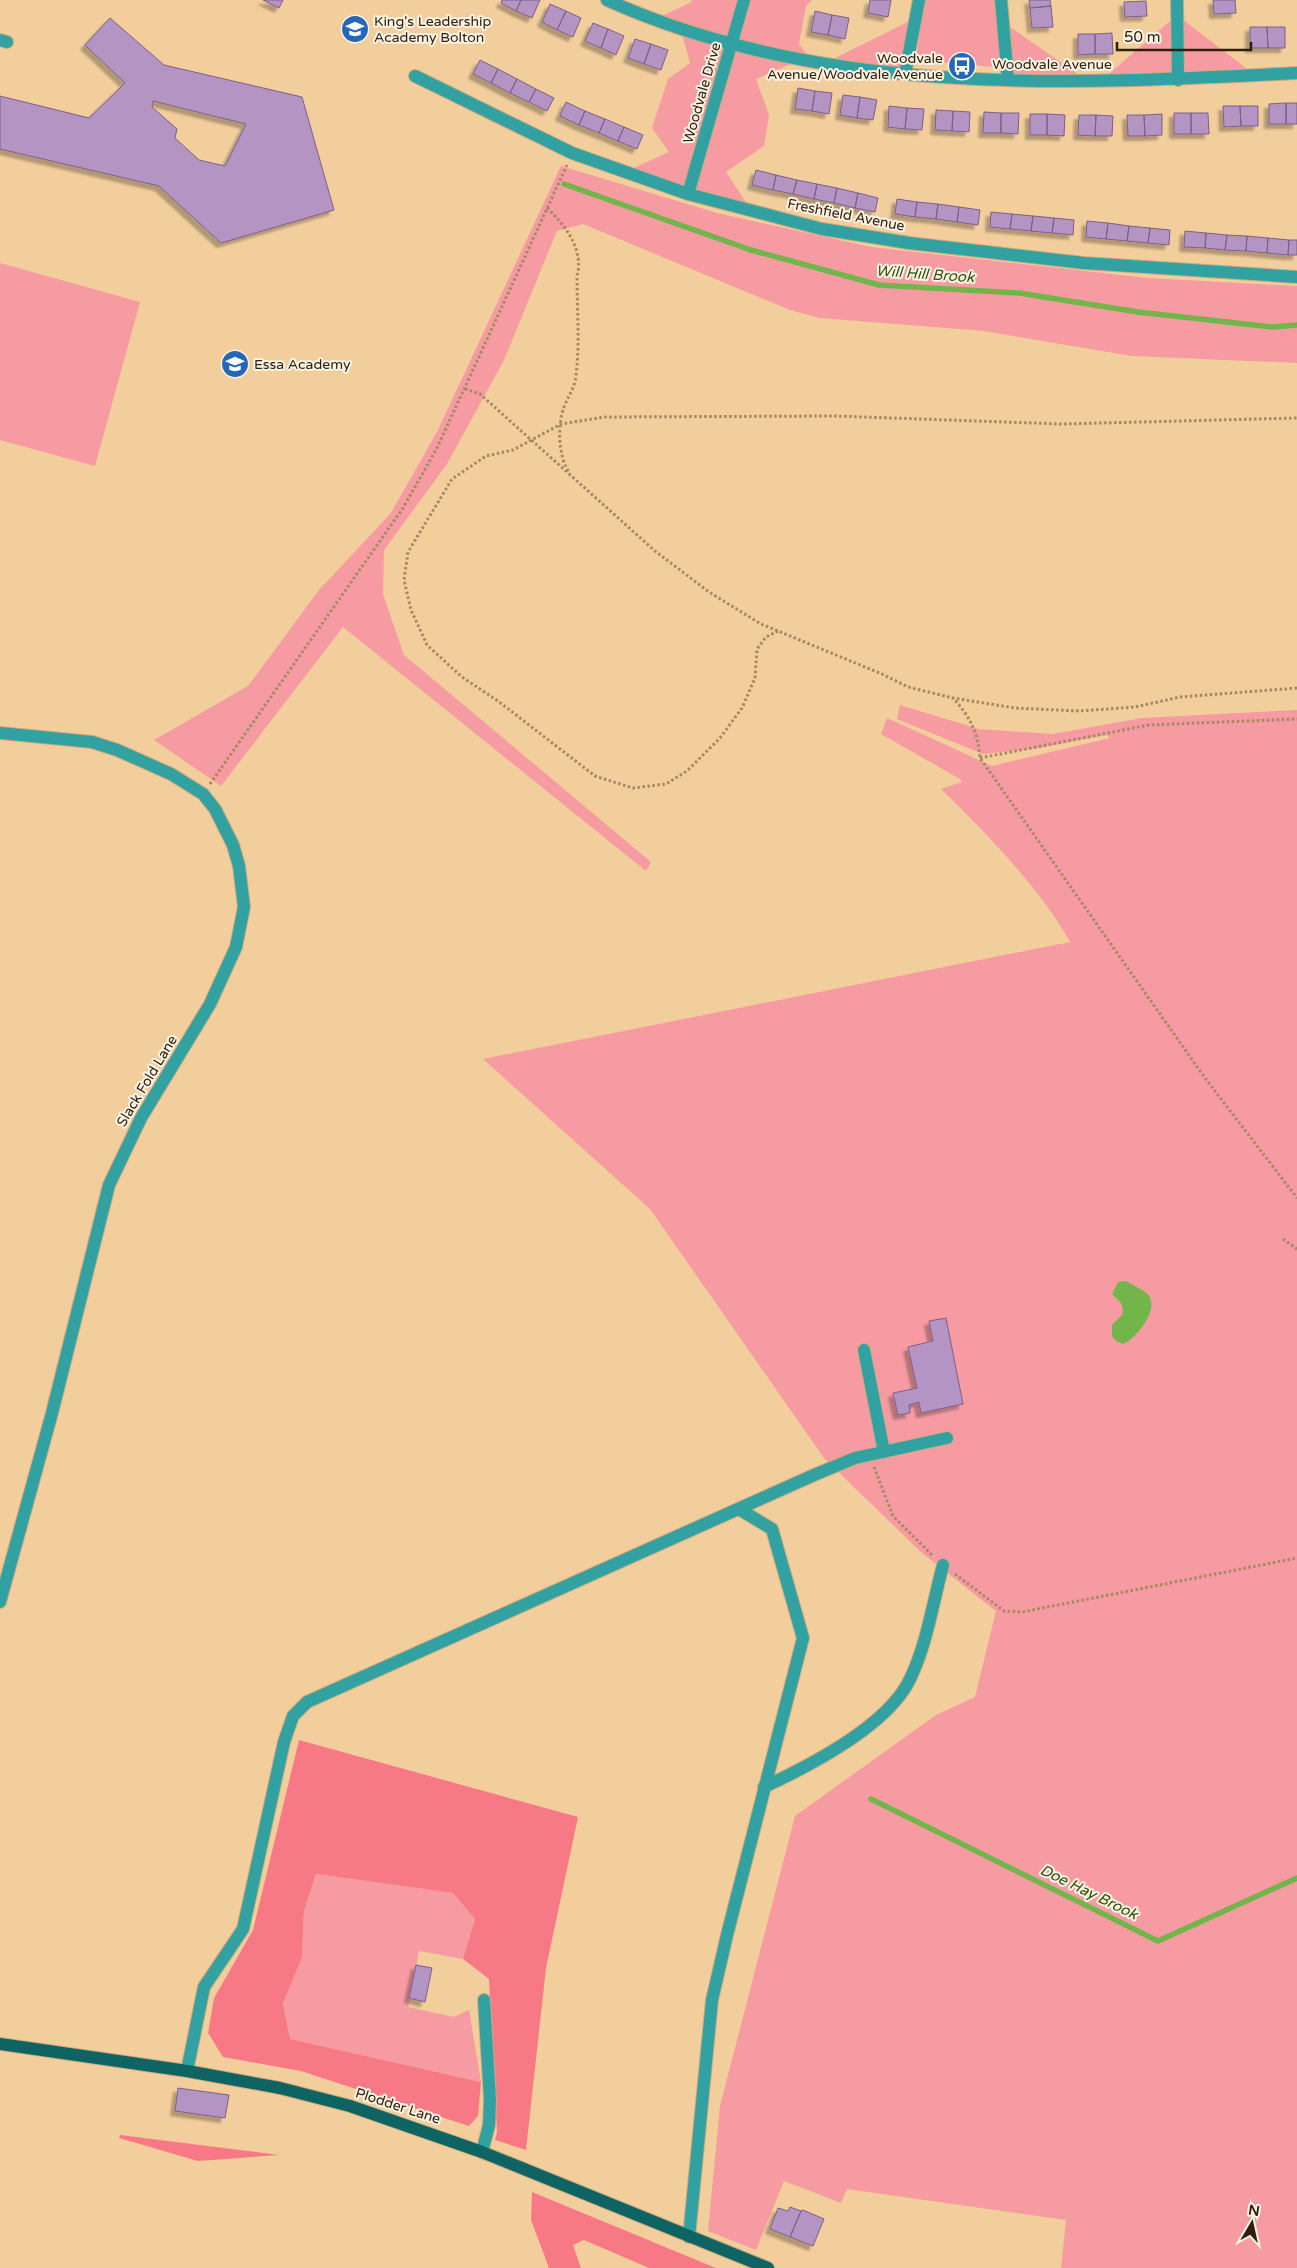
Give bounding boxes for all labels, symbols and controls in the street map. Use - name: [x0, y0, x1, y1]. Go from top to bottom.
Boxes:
- place label: King's Leadership Academy Bolton: [374, 13, 491, 46]
- school or university icon: King's Leadership Academy Bolton: [340, 14, 370, 44]
- scale bar: [1117, 20, 1251, 52]
- text: 50 m: [1124, 28, 1161, 46]
- street label: Woodvale Drive: [679, 41, 725, 145]
- place label: Woodvale Avenue/Woodvale Avenue: [767, 50, 943, 83]
- bus stop icon: Woodvale Avenue/Woodvale Avenue: [947, 51, 977, 81]
- street label: Woodvale Avenue: [992, 56, 1112, 73]
- street label: Freshfield Avenue: [786, 195, 906, 235]
- water label: Will Hill Brook: [875, 262, 977, 287]
- school or university icon: Essa Academy: [220, 349, 250, 379]
- place label: Essa Academy: [254, 356, 351, 373]
- street label: Slack Fold Lane: [113, 1032, 181, 1130]
- water label: Doe Hay Brook: [1037, 1861, 1142, 1924]
- street label: Plodder Lane: [353, 2084, 443, 2128]
- north arrow: [1227, 2198, 1277, 2248]
- text: N: [1247, 2201, 1261, 2220]

